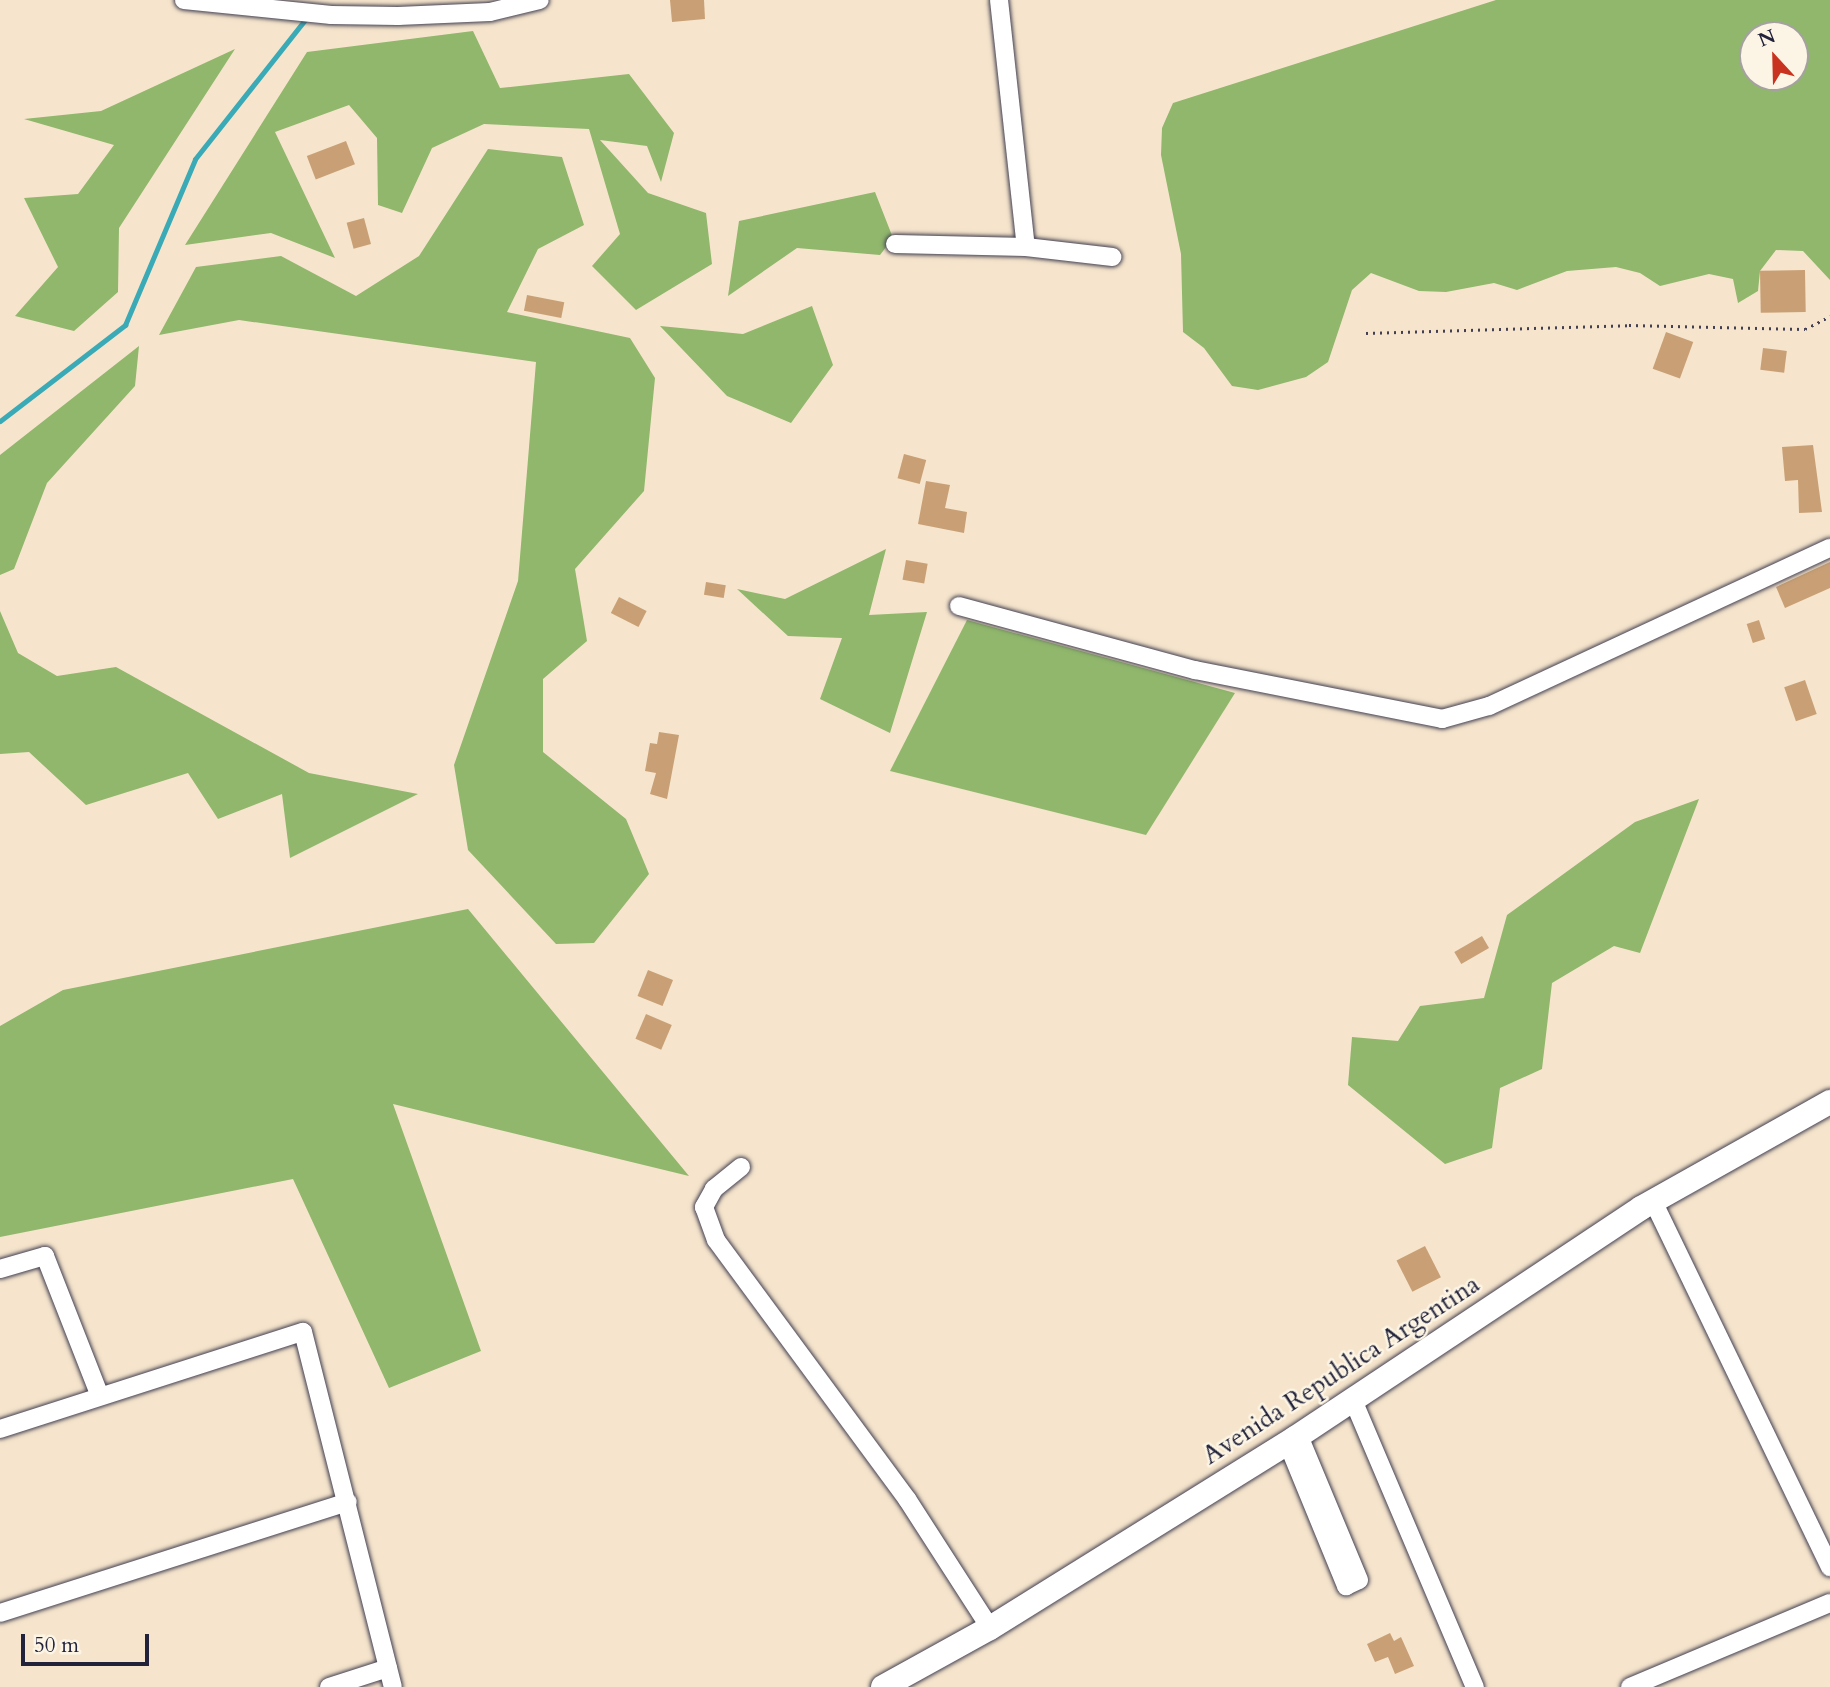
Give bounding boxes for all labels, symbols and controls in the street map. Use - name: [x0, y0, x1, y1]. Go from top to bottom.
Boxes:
- north arrow: [1739, 21, 1809, 91]
- text: N: [1754, 23, 1779, 54]
- street label: Avenida Republica Argentina: [1197, 1269, 1485, 1471]
- scale bar: [24, 1620, 152, 1664]
- text: 50 m: [34, 1631, 79, 1660]

